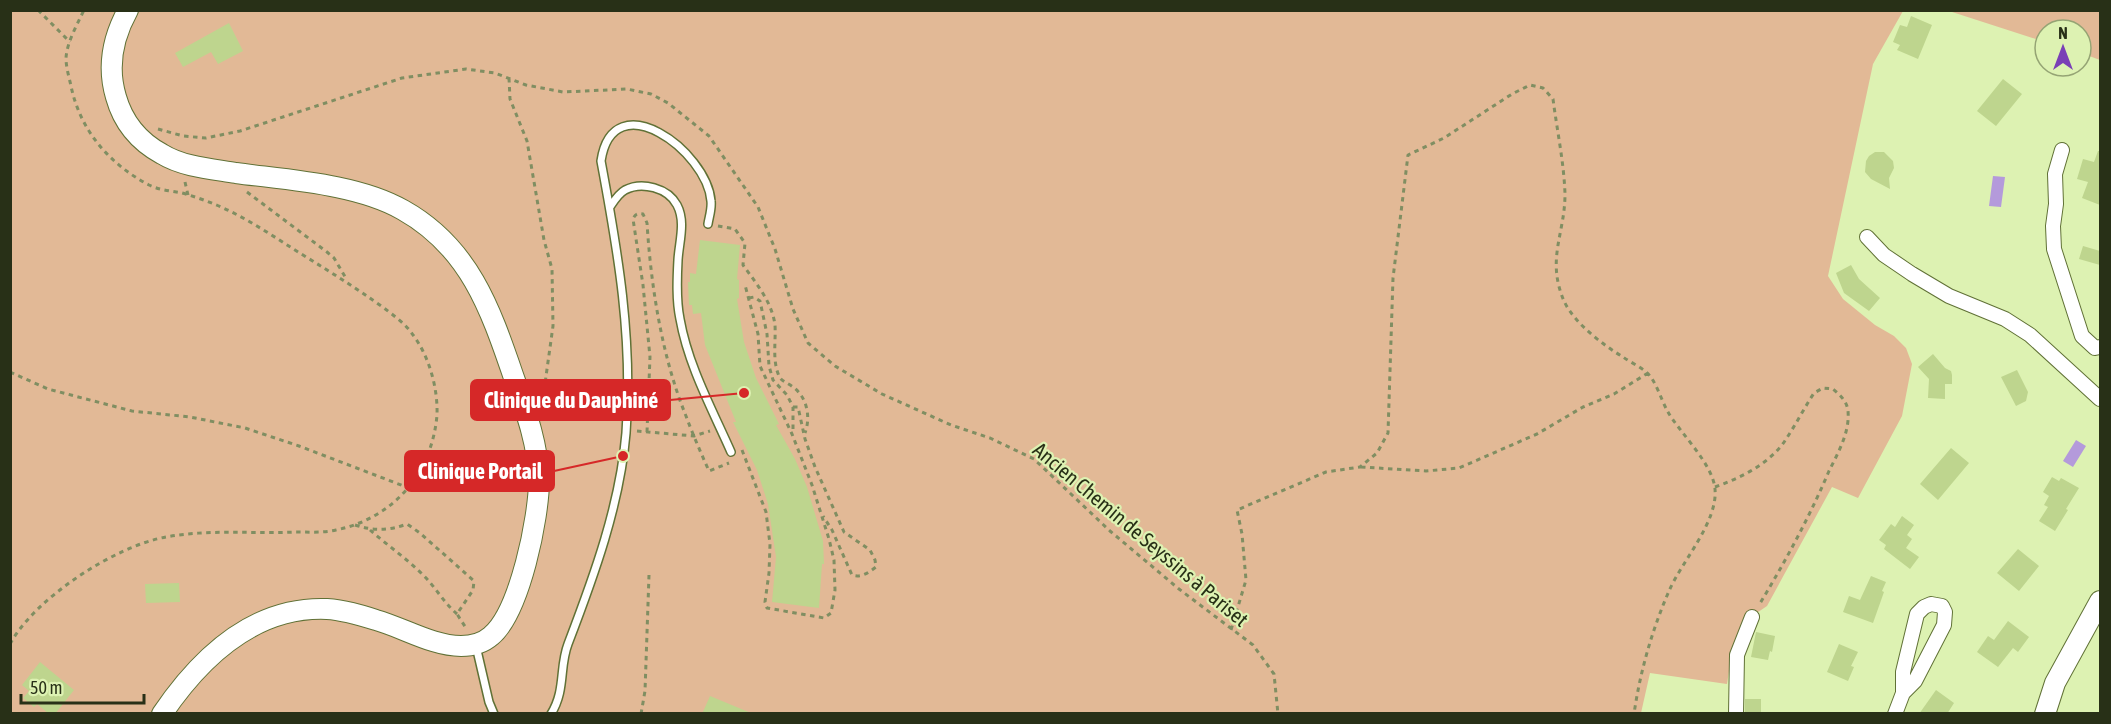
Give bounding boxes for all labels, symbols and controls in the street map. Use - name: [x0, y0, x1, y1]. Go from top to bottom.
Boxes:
- north arrow: [2033, 18, 2093, 78]
- text: N: [2058, 24, 2068, 42]
- callout: Clinique du Dauphiné: [471, 380, 670, 420]
- text: Clinique du Dauphiné: [484, 387, 658, 413]
- street label: Ancien Chemin de Seyssins à Pariset: [1029, 437, 1253, 631]
- callout: Clinique Portail: [405, 451, 554, 491]
- text: Clinique Portail: [417, 458, 544, 484]
- scale bar: [21, 667, 144, 705]
- text: 50 m: [30, 677, 62, 698]

